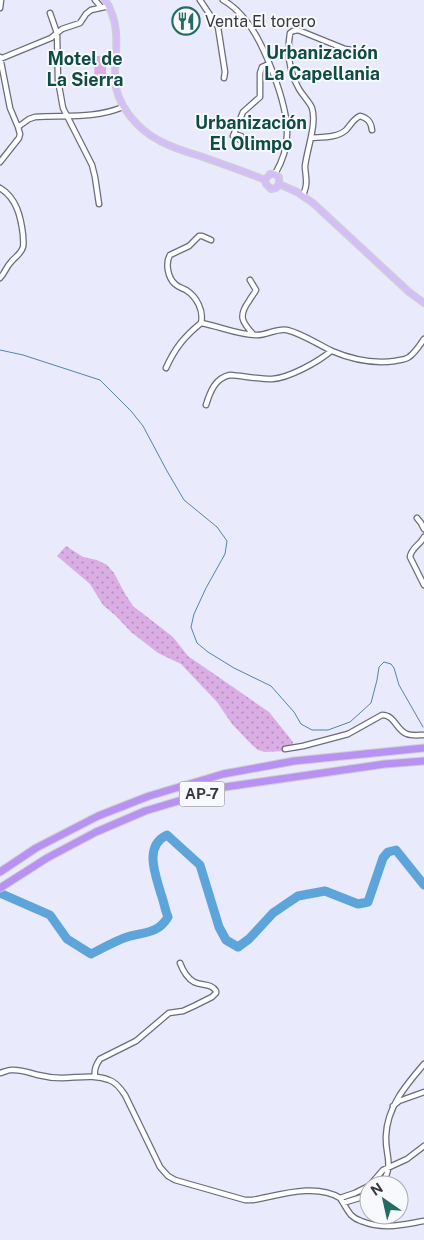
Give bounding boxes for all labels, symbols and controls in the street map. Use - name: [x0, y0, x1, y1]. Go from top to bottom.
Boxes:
- restaurant icon: Venta El torero: [171, 6, 201, 36]
- place label: Venta El torero: [205, 12, 316, 31]
- district label: Urbanización La Capellania: [264, 42, 380, 84]
- district label: Motel de La Sierra: [47, 48, 123, 90]
- district label: Urbanización El Olimpo: [195, 112, 307, 154]
- road number: AP-7: [180, 782, 224, 806]
- north arrow: [359, 1175, 409, 1225]
- text: N: [368, 1180, 386, 1199]

